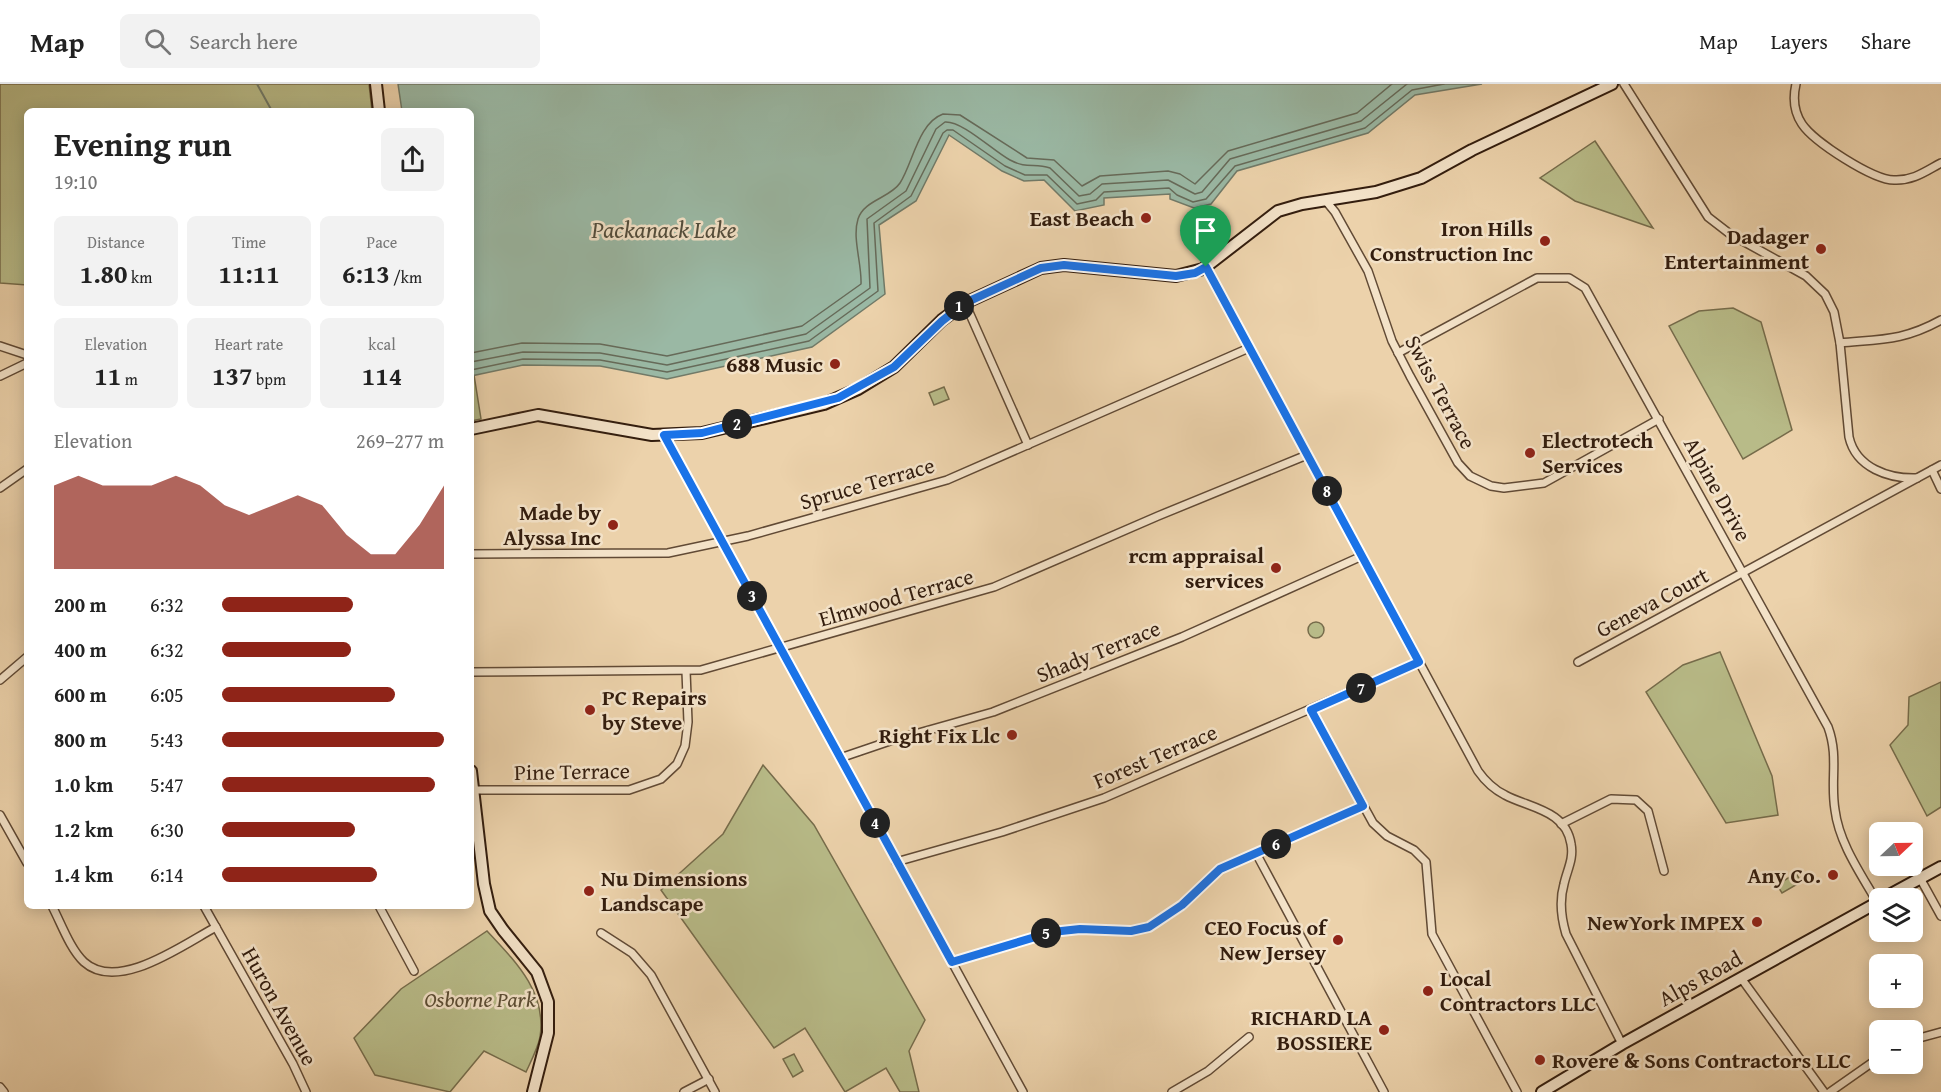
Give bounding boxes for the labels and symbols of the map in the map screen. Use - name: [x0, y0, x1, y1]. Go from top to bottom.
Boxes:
- place label: East Beach: [1030, 202, 1134, 234]
- pin: [1180, 205, 1231, 267]
- marker: East Beach: [1139, 211, 1153, 225]
- water label: Packanack Lake: [591, 212, 737, 247]
- place label: Iron Hills Construction Inc: [1370, 212, 1533, 269]
- place label: Dadager Entertainment: [1665, 220, 1810, 277]
- marker: Iron Hills Construction Inc: [1538, 234, 1552, 248]
- marker: Dadager Entertainment: [1814, 242, 1828, 256]
- pin: 1: [944, 291, 974, 321]
- street label: Swiss Terrace: [1398, 329, 1484, 455]
- place label: 688 Music: [726, 348, 823, 380]
- marker: 688 Music: [828, 357, 842, 371]
- pin: 2: [722, 409, 752, 439]
- place label: Electrotech Services: [1542, 424, 1653, 481]
- street label: Alpine Drive: [1676, 431, 1760, 547]
- marker: Electrotech Services: [1523, 446, 1537, 460]
- street label: Spruce Terrace: [796, 449, 938, 517]
- pin: 8: [1312, 476, 1342, 506]
- place label: Made by Alyssa Inc: [503, 496, 602, 553]
- marker: Made by Alyssa Inc: [606, 518, 620, 532]
- place label: rcm appraisal services: [1129, 539, 1264, 596]
- street label: Geneva Court: [1590, 559, 1714, 645]
- street label: Elmwood Terrace: [815, 560, 977, 634]
- marker: rcm appraisal services: [1269, 561, 1283, 575]
- pin: 3: [737, 581, 767, 611]
- street label: Shady Terrace: [1031, 612, 1165, 690]
- pin: 7: [1346, 673, 1376, 703]
- place label: PC Repairs by Steve: [602, 681, 707, 738]
- marker: PC Repairs by Steve: [583, 703, 597, 717]
- street label: Forest Terrace: [1088, 716, 1222, 796]
- place label: Right Fix Llc: [879, 719, 1000, 751]
- marker: Right Fix Llc: [1005, 728, 1019, 742]
- street label: Pine Terrace: [514, 754, 630, 788]
- pin: 4: [860, 808, 890, 838]
- north arrow: [1869, 822, 1923, 876]
- pin: 6: [1261, 829, 1291, 859]
- place label: Any Co.: [1747, 859, 1821, 891]
- place label: Nu Dimensions Landscape: [601, 862, 747, 919]
- marker: Any Co.: [1826, 868, 1840, 882]
- marker: Nu Dimensions Landscape: [582, 884, 596, 898]
- place label: NewYork IMPEX: [1587, 906, 1745, 938]
- place label: CEO Focus of New Jersey: [1204, 911, 1328, 968]
- marker: NewYork IMPEX: [1750, 915, 1764, 929]
- pin: 5: [1031, 918, 1061, 948]
- marker: CEO Focus of New Jersey: [1331, 933, 1345, 947]
- street label: Huron Avenue: [234, 941, 326, 1071]
- street label: Alps Road: [1652, 942, 1748, 1014]
- place label: Local Contractors LLC: [1440, 962, 1597, 1019]
- park label: Osborne Park: [424, 983, 537, 1015]
- marker: Local Contractors LLC: [1421, 984, 1435, 998]
- place label: RICHARD LA BOSSIERE: [1251, 1001, 1372, 1058]
- marker: RICHARD LA BOSSIERE: [1377, 1023, 1391, 1037]
- place label: Rovere & Sons Contractors LLC: [1552, 1044, 1851, 1076]
- marker: Rovere & Sons Contractors LLC: [1533, 1053, 1547, 1067]

